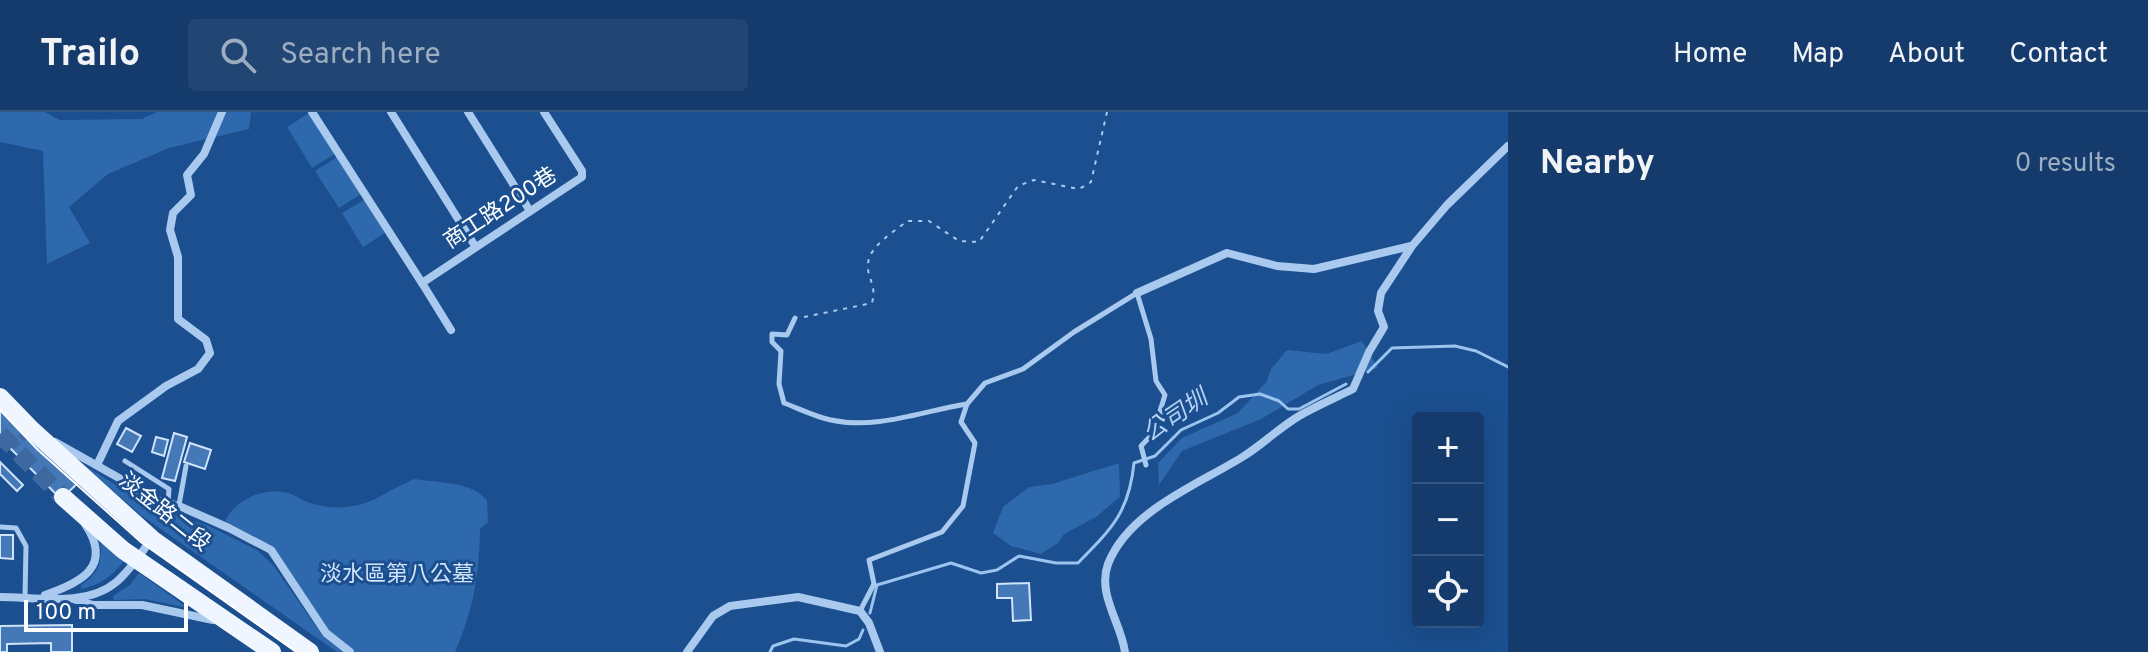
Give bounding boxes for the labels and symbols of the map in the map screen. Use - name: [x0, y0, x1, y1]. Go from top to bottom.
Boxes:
- street label: 商工路200巷: [439, 162, 563, 256]
- water label: 公司圳: [1138, 383, 1217, 450]
- street label: 淡金路二段: [113, 468, 215, 558]
- park label: 淡水區第八公墓: [320, 562, 474, 589]
- scale bar: [24, 596, 188, 632]

